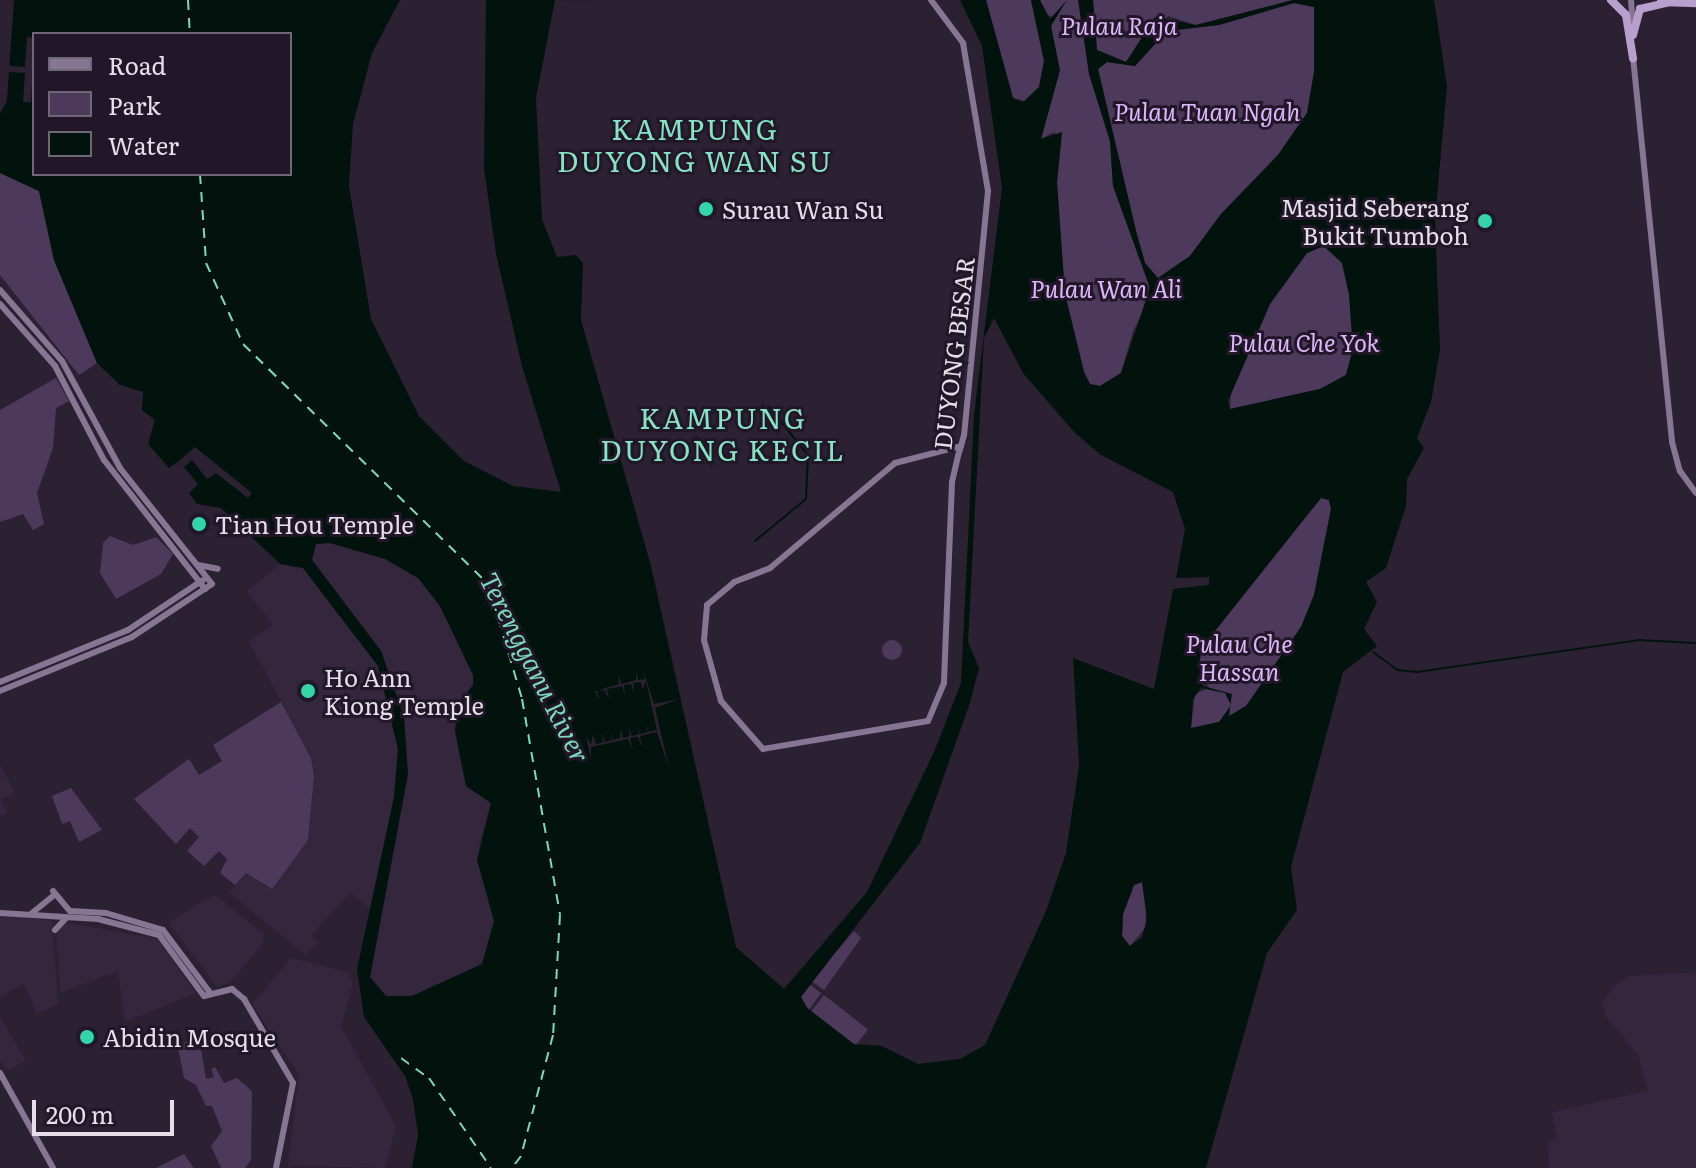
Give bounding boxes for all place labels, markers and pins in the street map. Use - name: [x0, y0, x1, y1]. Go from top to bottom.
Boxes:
- place label: Masjid Seberang Bukit Tumboh: [1281, 193, 1469, 249]
- place label: Surau Wan Su: [722, 195, 884, 223]
- marker: Surau Wan Su: [697, 200, 715, 218]
- marker: Masjid Seberang Bukit Tumboh: [1476, 212, 1494, 230]
- place label: Tian Hou Temple: [215, 510, 414, 538]
- marker: Tian Hou Temple: [190, 515, 208, 533]
- place label: Ho Ann Kiong Temple: [324, 663, 484, 719]
- marker: Ho Ann Kiong Temple: [299, 682, 317, 700]
- place label: Abidin Mosque: [103, 1023, 276, 1051]
- marker: Abidin Mosque: [78, 1028, 96, 1046]

